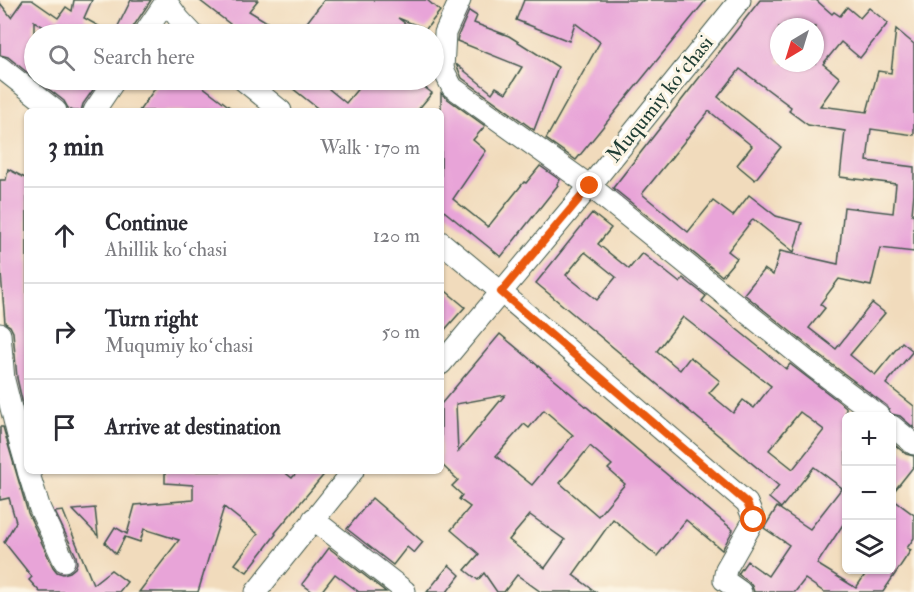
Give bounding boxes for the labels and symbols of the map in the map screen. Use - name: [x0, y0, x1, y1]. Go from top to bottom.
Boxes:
- north arrow: [770, 18, 824, 72]
- street label: Muqumiy koʻchasi: [601, 30, 720, 168]
- route end: [576, 172, 602, 198]
- route start: [740, 506, 766, 532]

